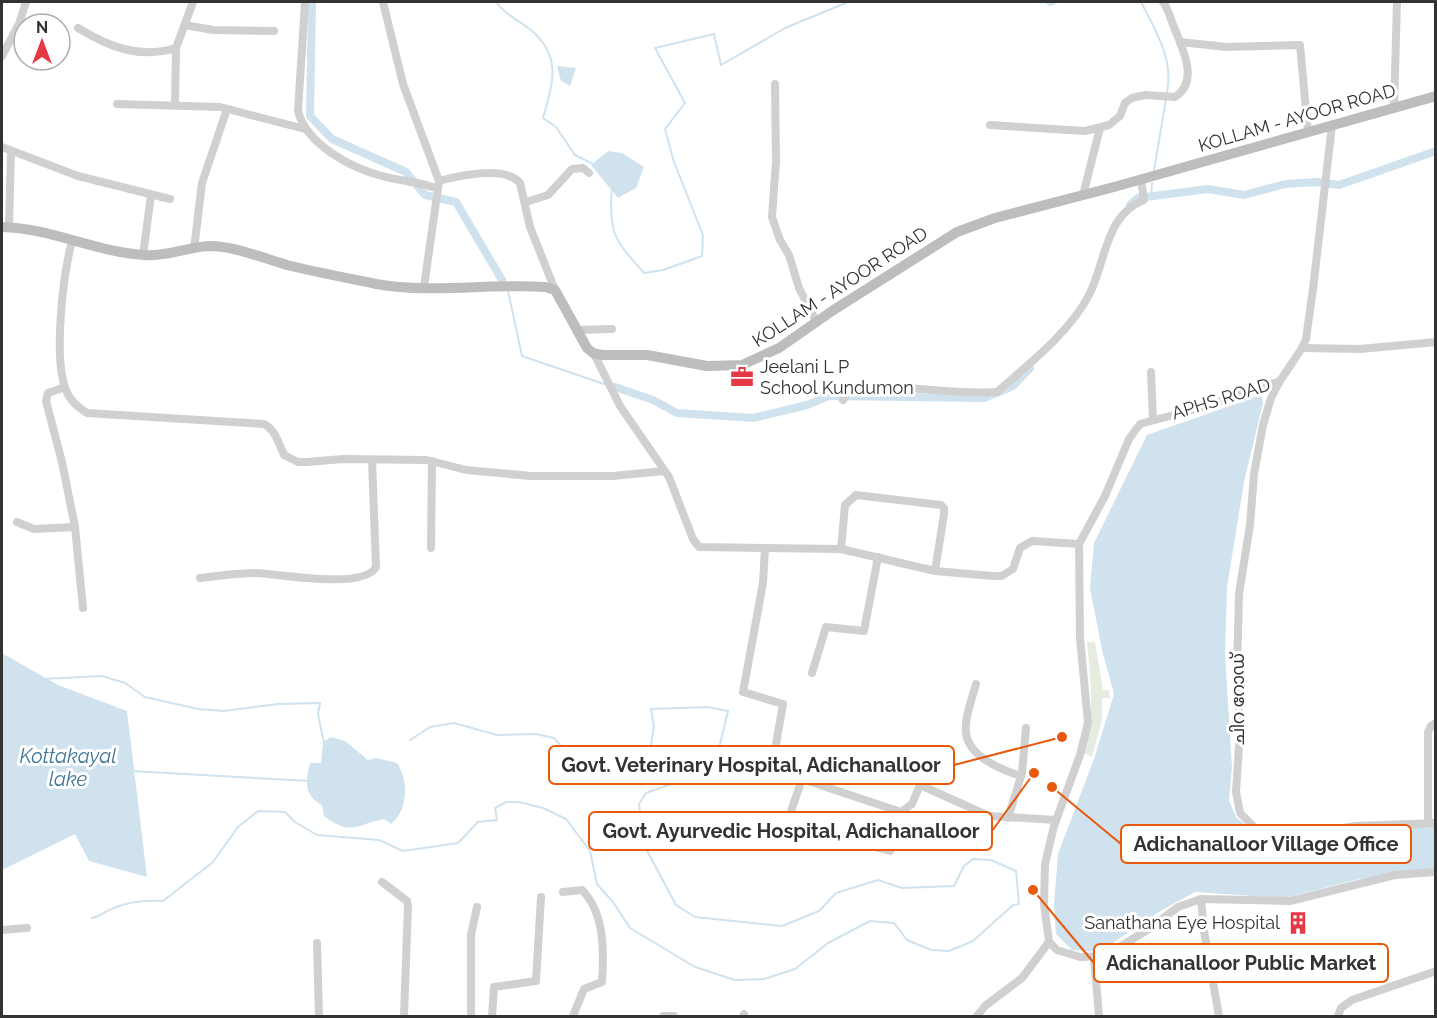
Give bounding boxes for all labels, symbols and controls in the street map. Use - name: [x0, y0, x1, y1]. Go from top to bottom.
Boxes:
- north arrow: [12, 12, 72, 72]
- text: N: [36, 18, 48, 37]
- street label: KOLLAM - AYOOR ROAD: [1196, 79, 1398, 156]
- street label: KOLLAM - AYOOR ROAD: [748, 222, 931, 351]
- place label: Jeelani L P School Kundumon: [760, 356, 914, 398]
- office icon: Jeelani L P School Kundumon: [729, 364, 755, 390]
- street label: APHS ROAD: [1169, 374, 1273, 423]
- street label: ചിറ റോഡ്: [1227, 651, 1248, 745]
- water label: Kottakayal lake: [20, 744, 116, 791]
- callout: Govt. Veterinary Hospital, Adichanalloor: [549, 746, 954, 784]
- text: Govt. Veterinary Hospital, Adichanalloor: [561, 753, 941, 777]
- callout: Govt. Ayurvedic Hospital, Adichanalloor: [589, 812, 992, 850]
- text: Govt. Ayurvedic Hospital, Adichanalloor: [602, 819, 980, 843]
- callout: Adichanalloor Village Office: [1121, 825, 1411, 863]
- text: Adichanalloor Village Office: [1133, 832, 1399, 856]
- building icon: Sanathana Eye Hospital: [1285, 910, 1311, 936]
- place label: Sanathana Eye Hospital: [1084, 912, 1280, 933]
- callout: Adichanalloor Public Market: [1094, 944, 1388, 982]
- text: Adichanalloor Public Market: [1106, 951, 1376, 975]

